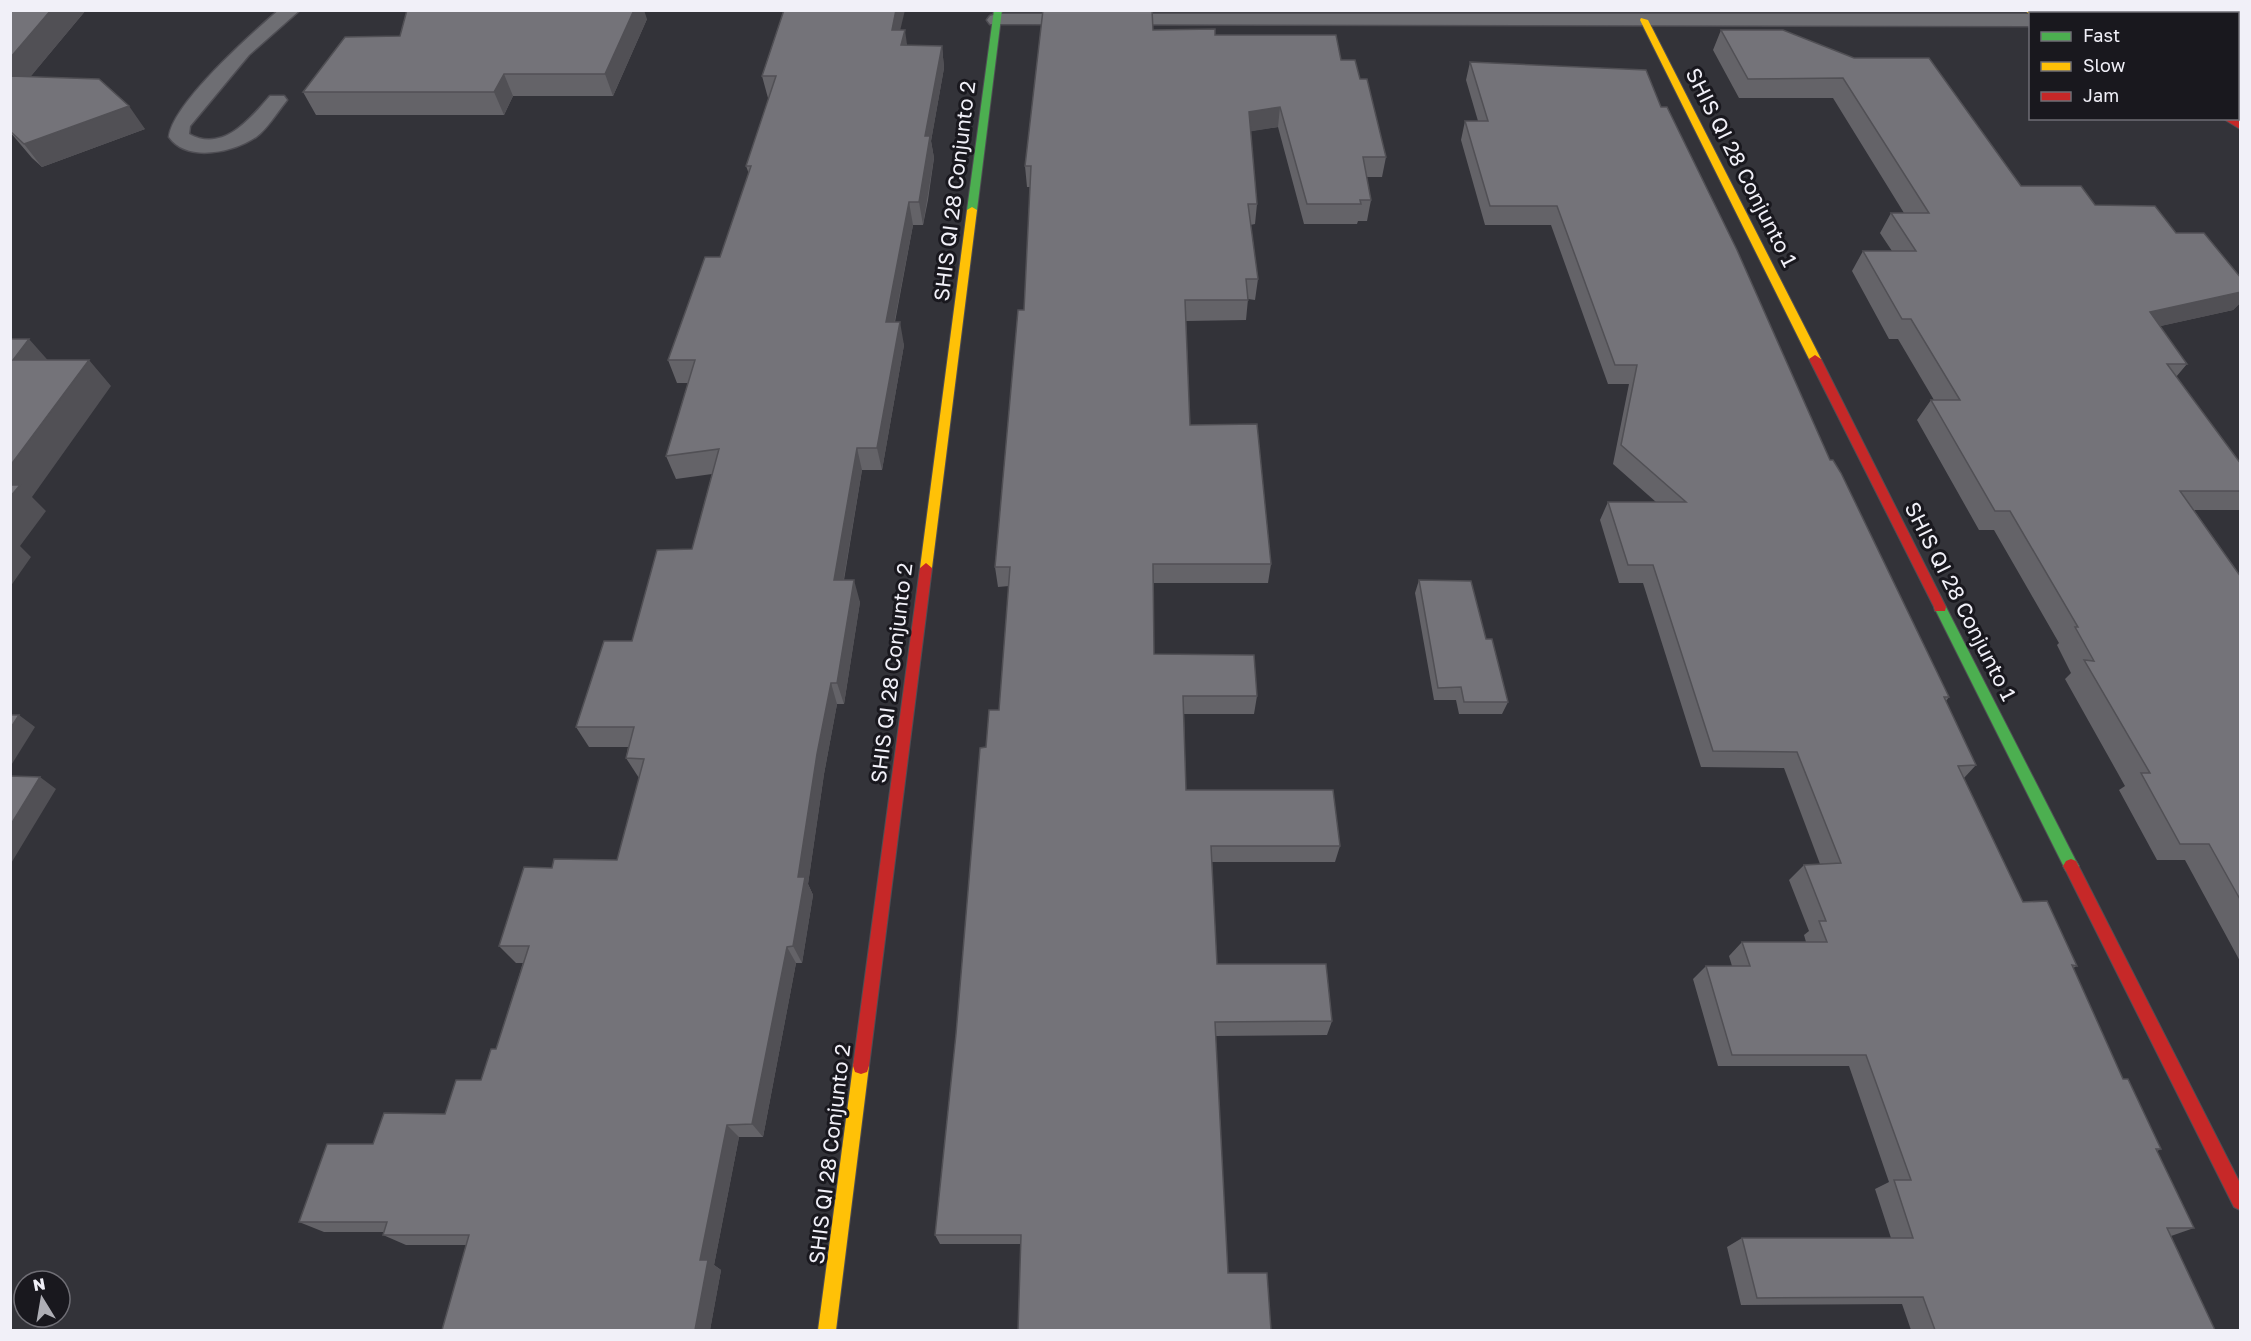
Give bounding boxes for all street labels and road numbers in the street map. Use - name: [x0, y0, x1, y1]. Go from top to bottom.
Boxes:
- street label: SHIS QI 28 Conjunto 1: [1681, 63, 1803, 271]
- street label: SHIS QI 28 Conjunto 2: [928, 79, 980, 303]
- street label: SHIS QI 28 Conjunto 1: [1900, 497, 2022, 705]
- street label: SHIS QI 28 Conjunto 2: [865, 561, 917, 785]
- street label: SHIS QI 28 Conjunto 2: [803, 1042, 855, 1266]

